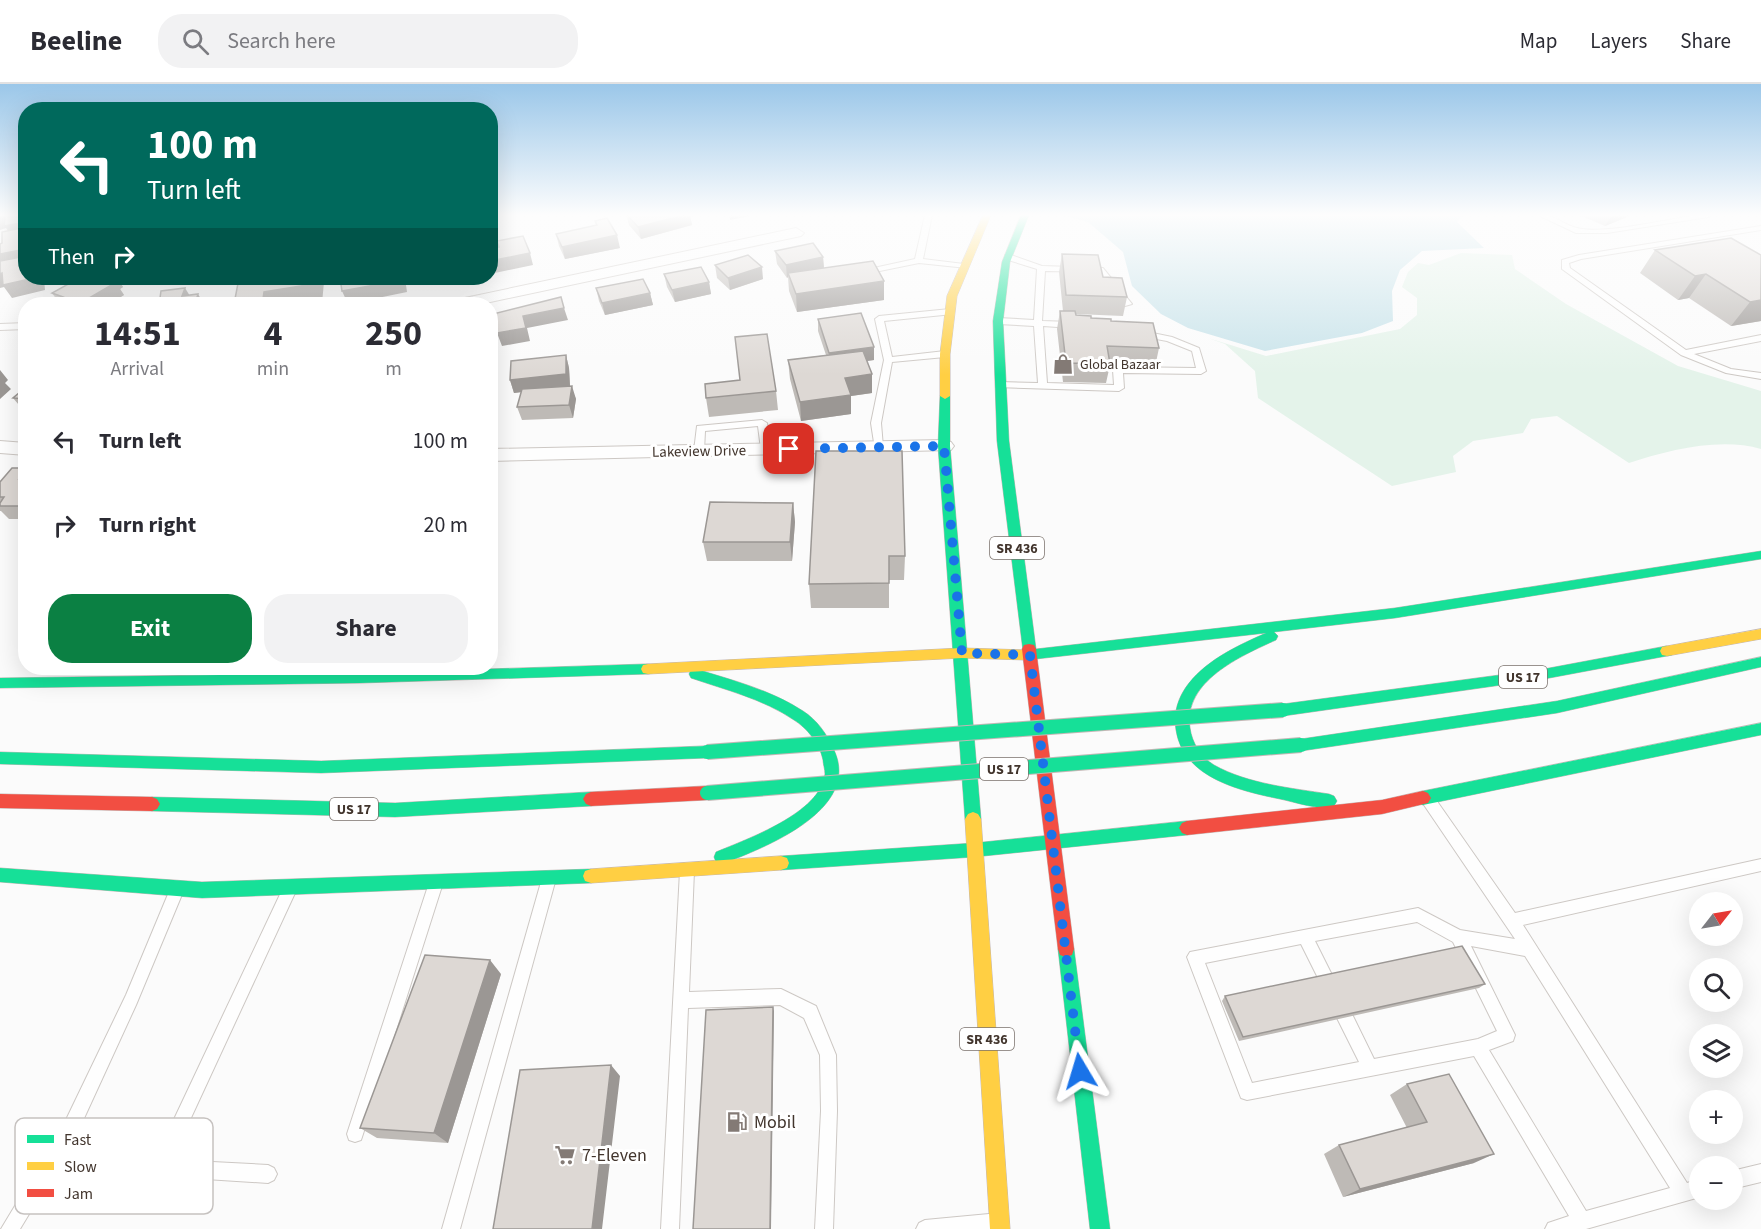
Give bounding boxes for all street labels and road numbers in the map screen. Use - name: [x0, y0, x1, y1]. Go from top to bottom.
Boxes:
- street label: Lakeview Drive: [652, 440, 746, 463]
- road number: SR 436: [990, 537, 1044, 559]
- road number: US 17: [1499, 666, 1547, 688]
- road number: US 17: [980, 758, 1028, 780]
- road number: US 17: [330, 798, 378, 820]
- road number: SR 436: [960, 1028, 1014, 1050]

